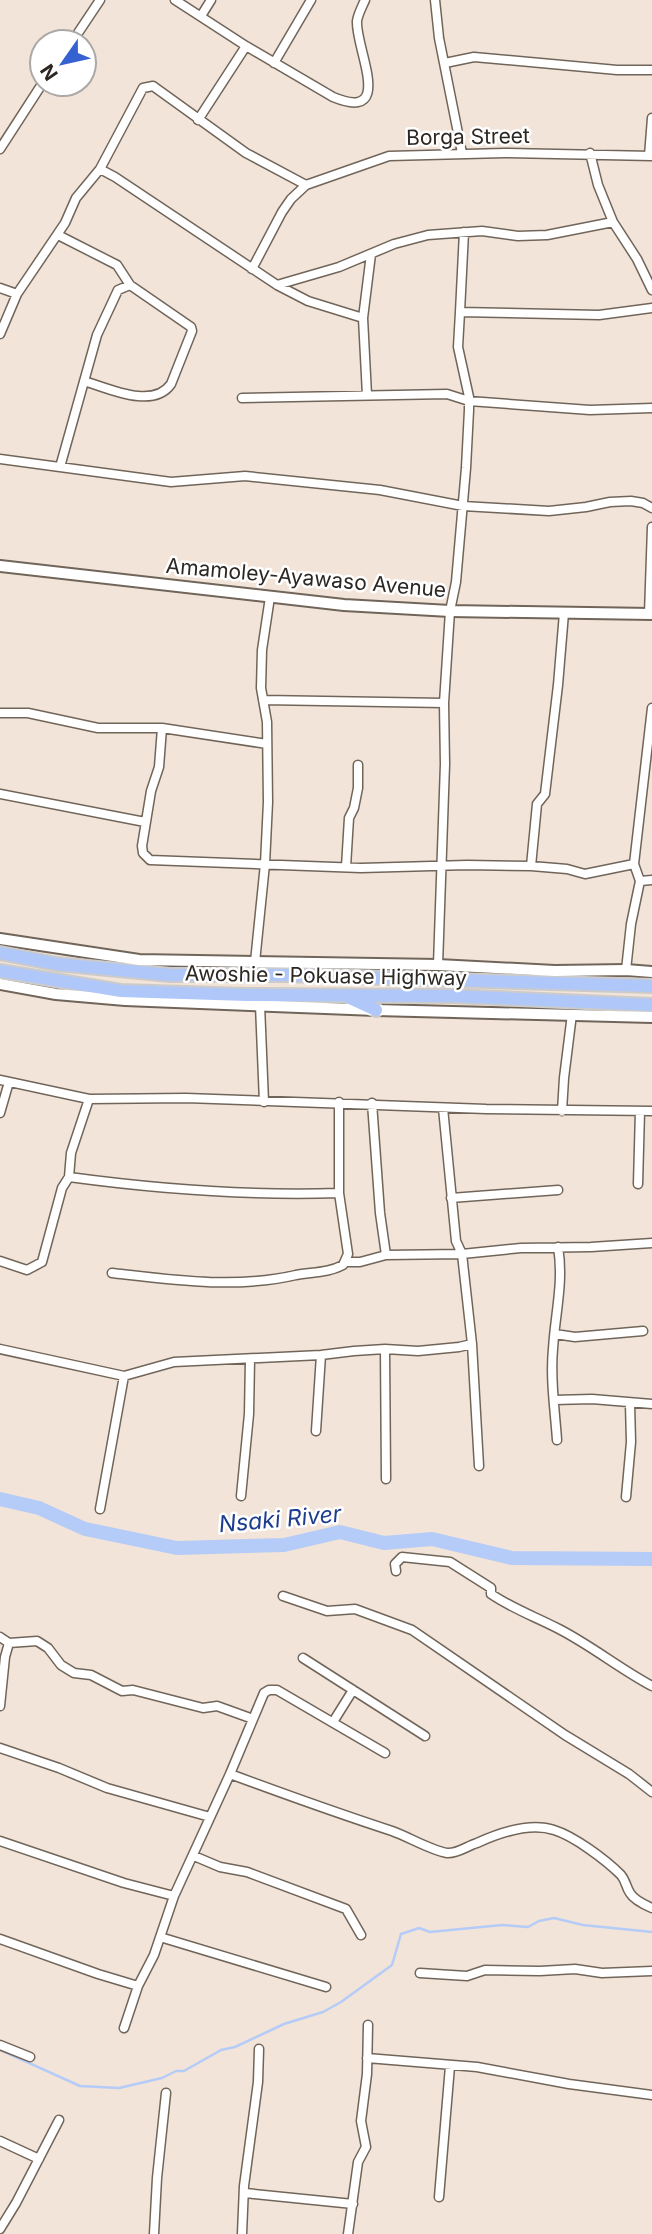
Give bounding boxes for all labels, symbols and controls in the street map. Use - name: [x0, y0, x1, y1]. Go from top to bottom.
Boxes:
- north arrow: [28, 28, 98, 98]
- text: N: [36, 60, 63, 85]
- street label: Borga Street: [406, 123, 530, 150]
- street label: Amamoley-Ayawaso Avenue: [165, 553, 447, 602]
- street label: Awoshie - Pokuase Highway: [185, 961, 467, 990]
- water label: Nsaki River: [217, 1500, 344, 1538]

